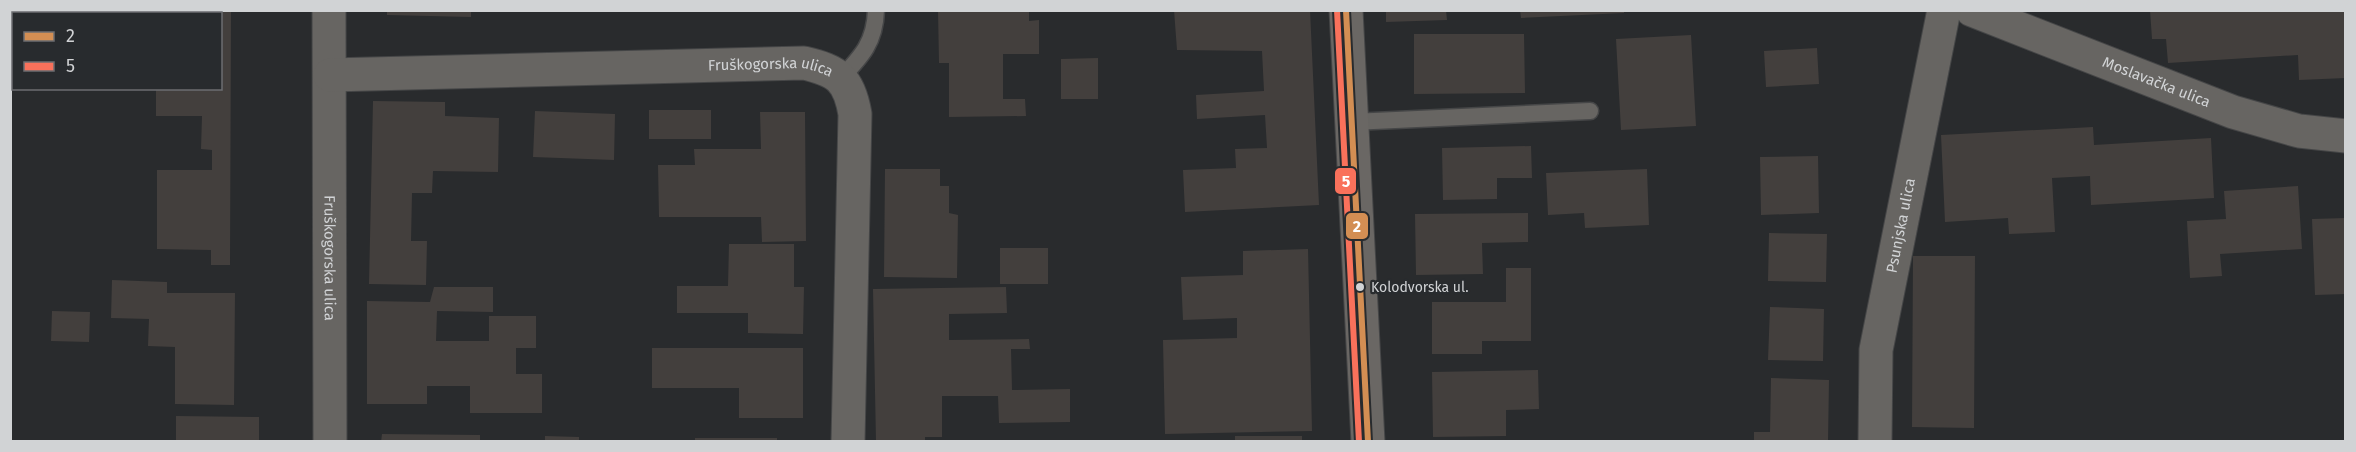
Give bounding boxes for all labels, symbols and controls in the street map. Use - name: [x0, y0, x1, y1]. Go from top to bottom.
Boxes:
- legend: [12, 12, 222, 90]
- text: 2: [66, 25, 75, 47]
- street label: Moslavačka ulica: [2100, 53, 2213, 111]
- street label: Fruškogorska ulica: [708, 54, 836, 81]
- text: 5: [66, 55, 75, 77]
- line badge: 5: [1334, 167, 1357, 195]
- text: 5: [1342, 172, 1351, 191]
- street label: Psunjska ulica: [1883, 177, 1919, 274]
- street label: Fruškogorska ulica: [320, 195, 339, 321]
- line badge: 2: [1345, 212, 1369, 240]
- text: 2: [1353, 217, 1361, 236]
- place label: Kolodvorska ul.: [1371, 279, 1469, 296]
- marker: Kolodvorska ul.: [1354, 281, 1366, 293]

